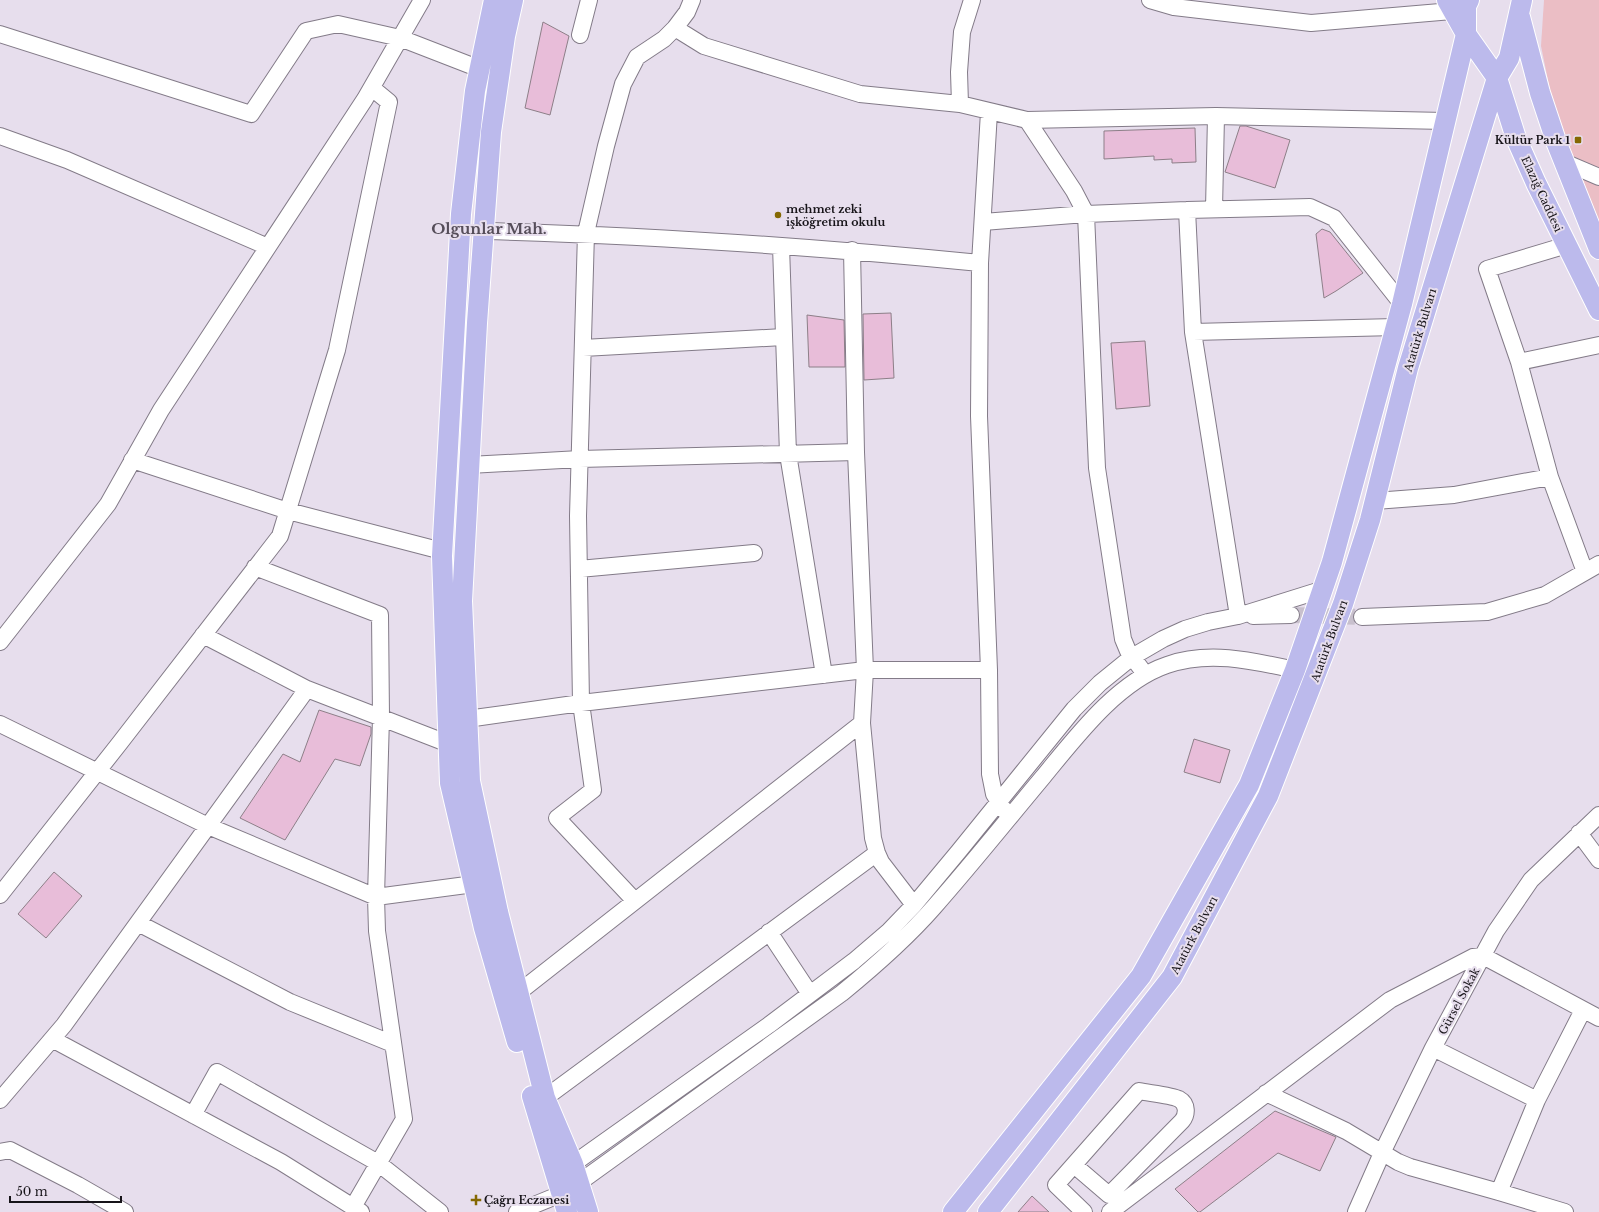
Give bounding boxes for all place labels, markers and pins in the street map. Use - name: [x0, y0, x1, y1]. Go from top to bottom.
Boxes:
- place label: Kültür Park 1: [1495, 133, 1570, 147]
- marker: Kültür Park 1: [1573, 135, 1583, 145]
- place label: mehmet zeki işköğretim okulu: [786, 202, 885, 229]
- marker: mehmet zeki işköğretim okulu: [773, 210, 783, 220]
- place label: Çağrı Eczanesi: [484, 1193, 569, 1207]
- marker: Çağrı Eczanesi: [471, 1195, 481, 1205]

